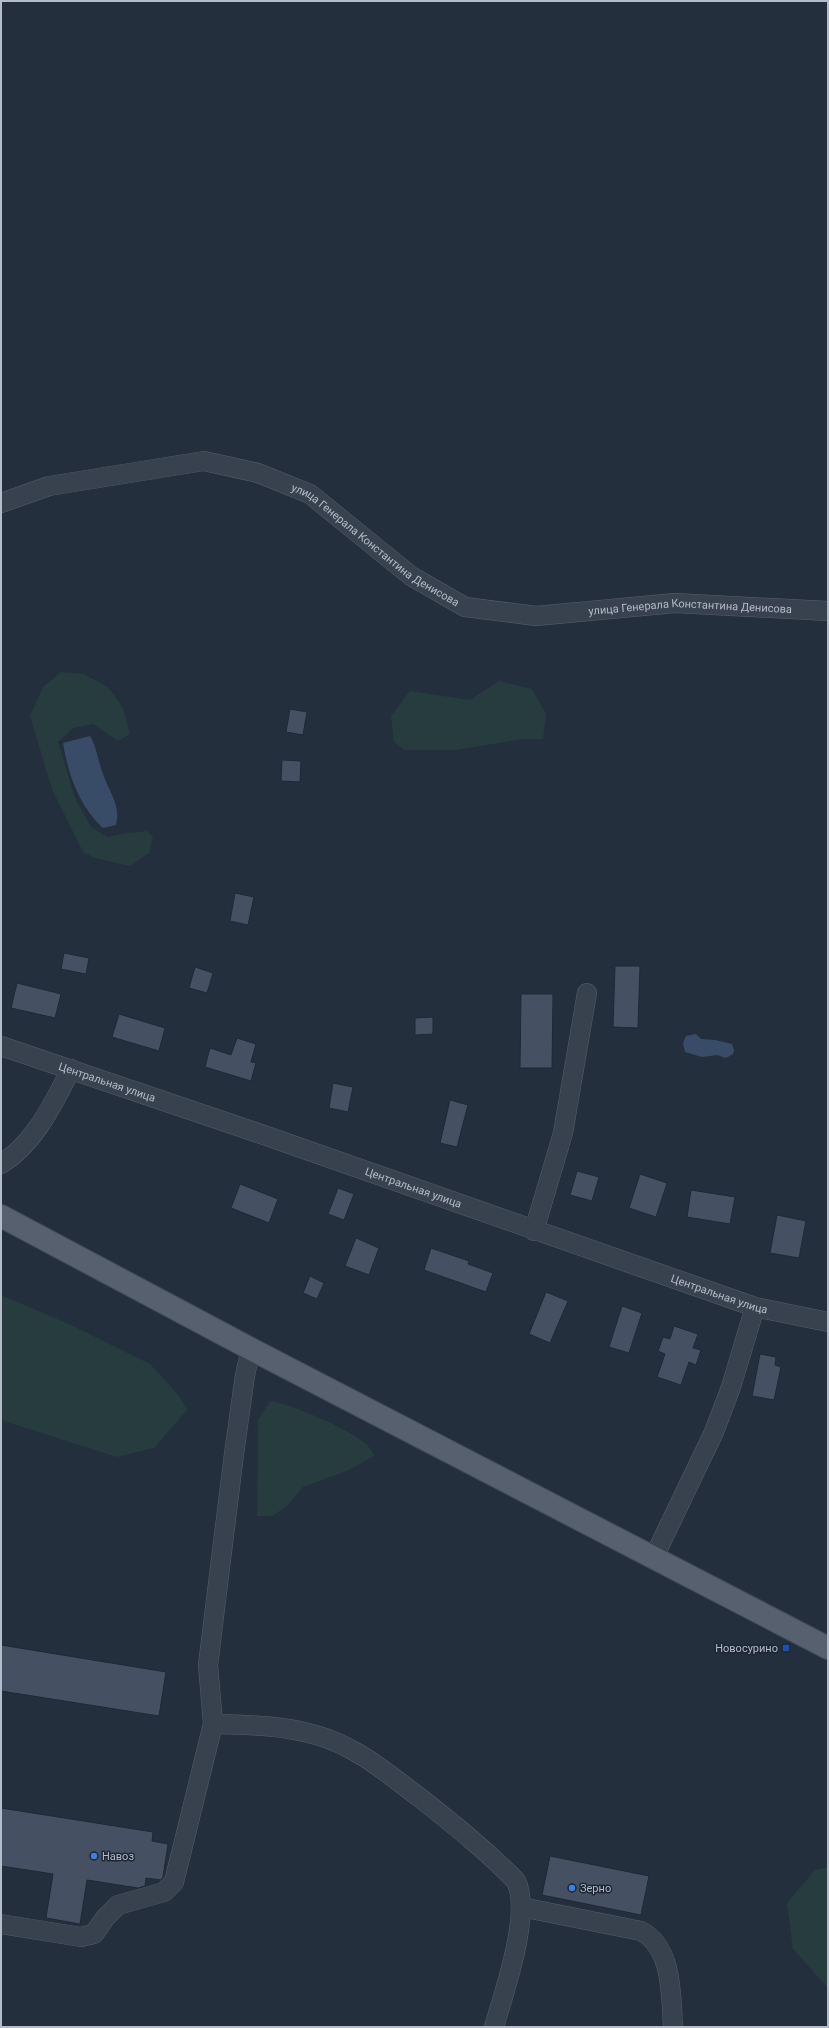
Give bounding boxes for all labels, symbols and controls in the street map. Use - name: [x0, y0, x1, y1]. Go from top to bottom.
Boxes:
- street label: улица Генерала Константина Денисова: [289, 481, 461, 609]
- street label: улица Генерала Константина Денисова: [588, 597, 792, 618]
- street label: Центральная улица: [57, 1060, 157, 1105]
- street label: Центральная улица: [363, 1165, 463, 1211]
- street label: Центральная улица: [669, 1272, 769, 1316]
- place label: Новосурино: [715, 1642, 778, 1655]
- marker: Новосурино: [781, 1643, 791, 1653]
- place label: Навоз: [102, 1850, 134, 1863]
- marker: Навоз: [89, 1851, 99, 1861]
- place label: Зерно: [580, 1882, 611, 1895]
- marker: Зерно: [567, 1883, 577, 1893]

